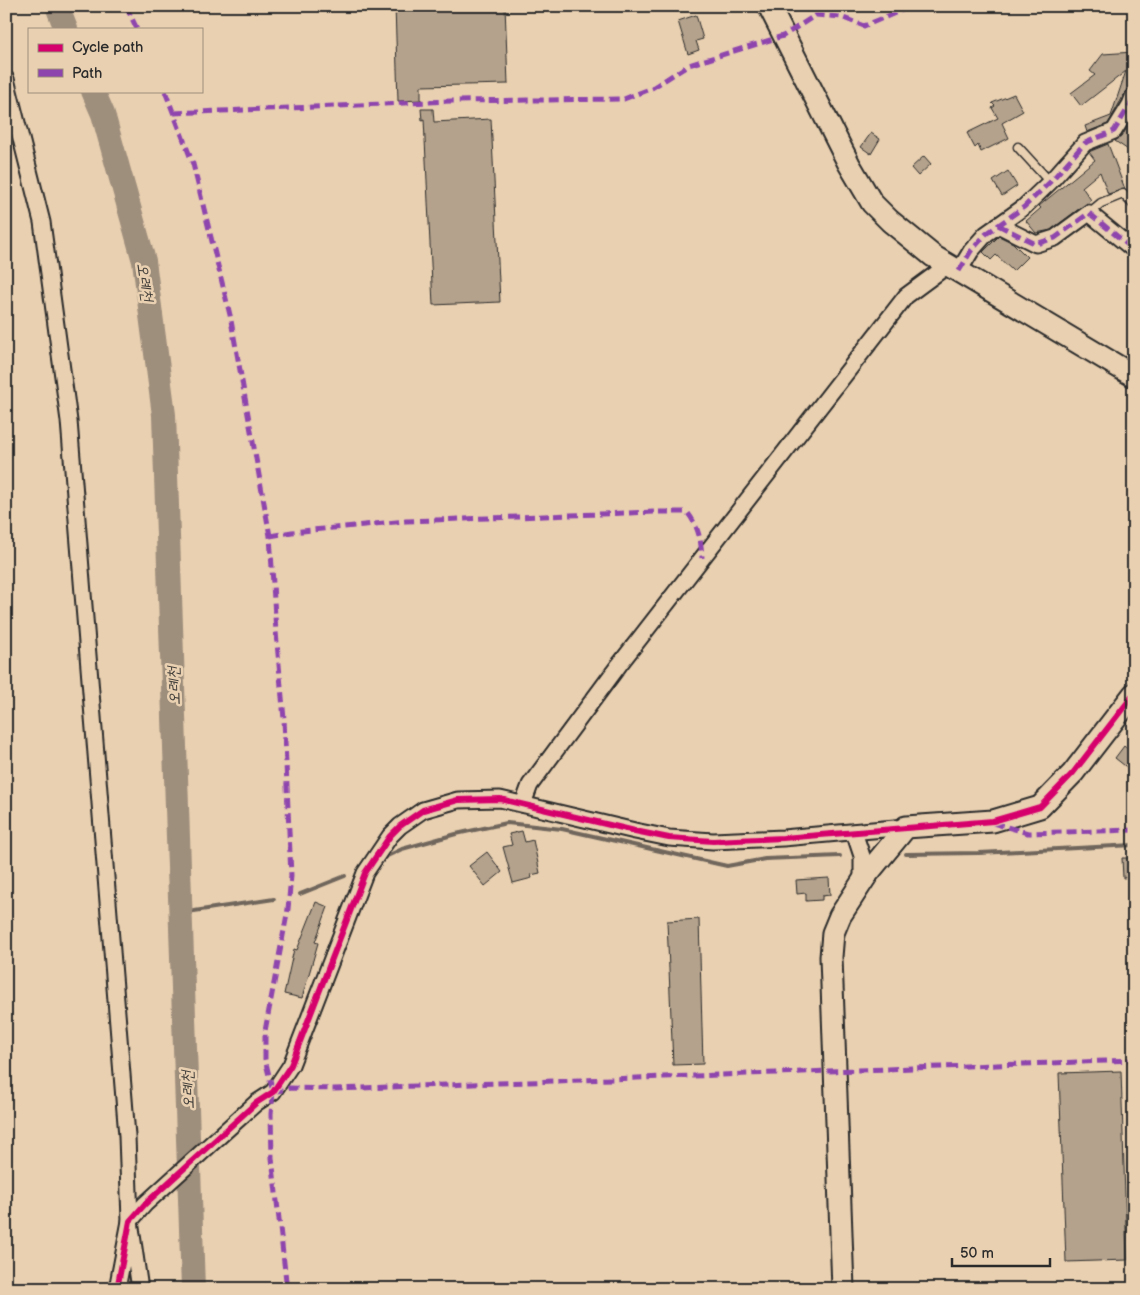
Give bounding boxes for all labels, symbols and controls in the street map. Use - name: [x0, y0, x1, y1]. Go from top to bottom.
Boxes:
- legend: [28, 28, 202, 92]
- text: Cycle path: [72, 38, 143, 57]
- text: Path: [72, 64, 102, 83]
- water label: 오례천: [132, 262, 157, 305]
- water label: 오례천: [164, 664, 185, 706]
- water label: 오례천: [178, 1068, 199, 1110]
- scale bar: [952, 1235, 1050, 1267]
- text: 50 m: [960, 1244, 994, 1263]

